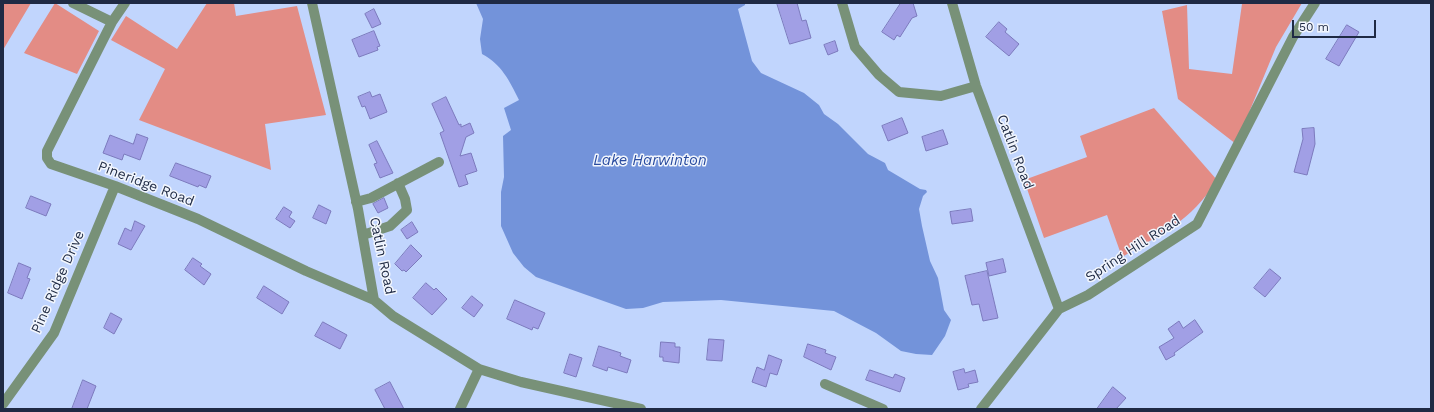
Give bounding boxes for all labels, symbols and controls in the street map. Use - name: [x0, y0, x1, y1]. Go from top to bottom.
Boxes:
- scale bar: [1294, 12, 1378, 38]
- text: 50 m: [1299, 20, 1329, 34]
- street label: Catlin Road: [993, 112, 1037, 192]
- water label: Lake Harwinton: [593, 152, 707, 170]
- street label: Pineridge Road: [96, 158, 196, 210]
- street label: Spring Hill Road: [1082, 212, 1184, 286]
- street label: Catlin Road: [366, 216, 398, 296]
- street label: Pine Ridge Drive: [28, 228, 88, 336]

